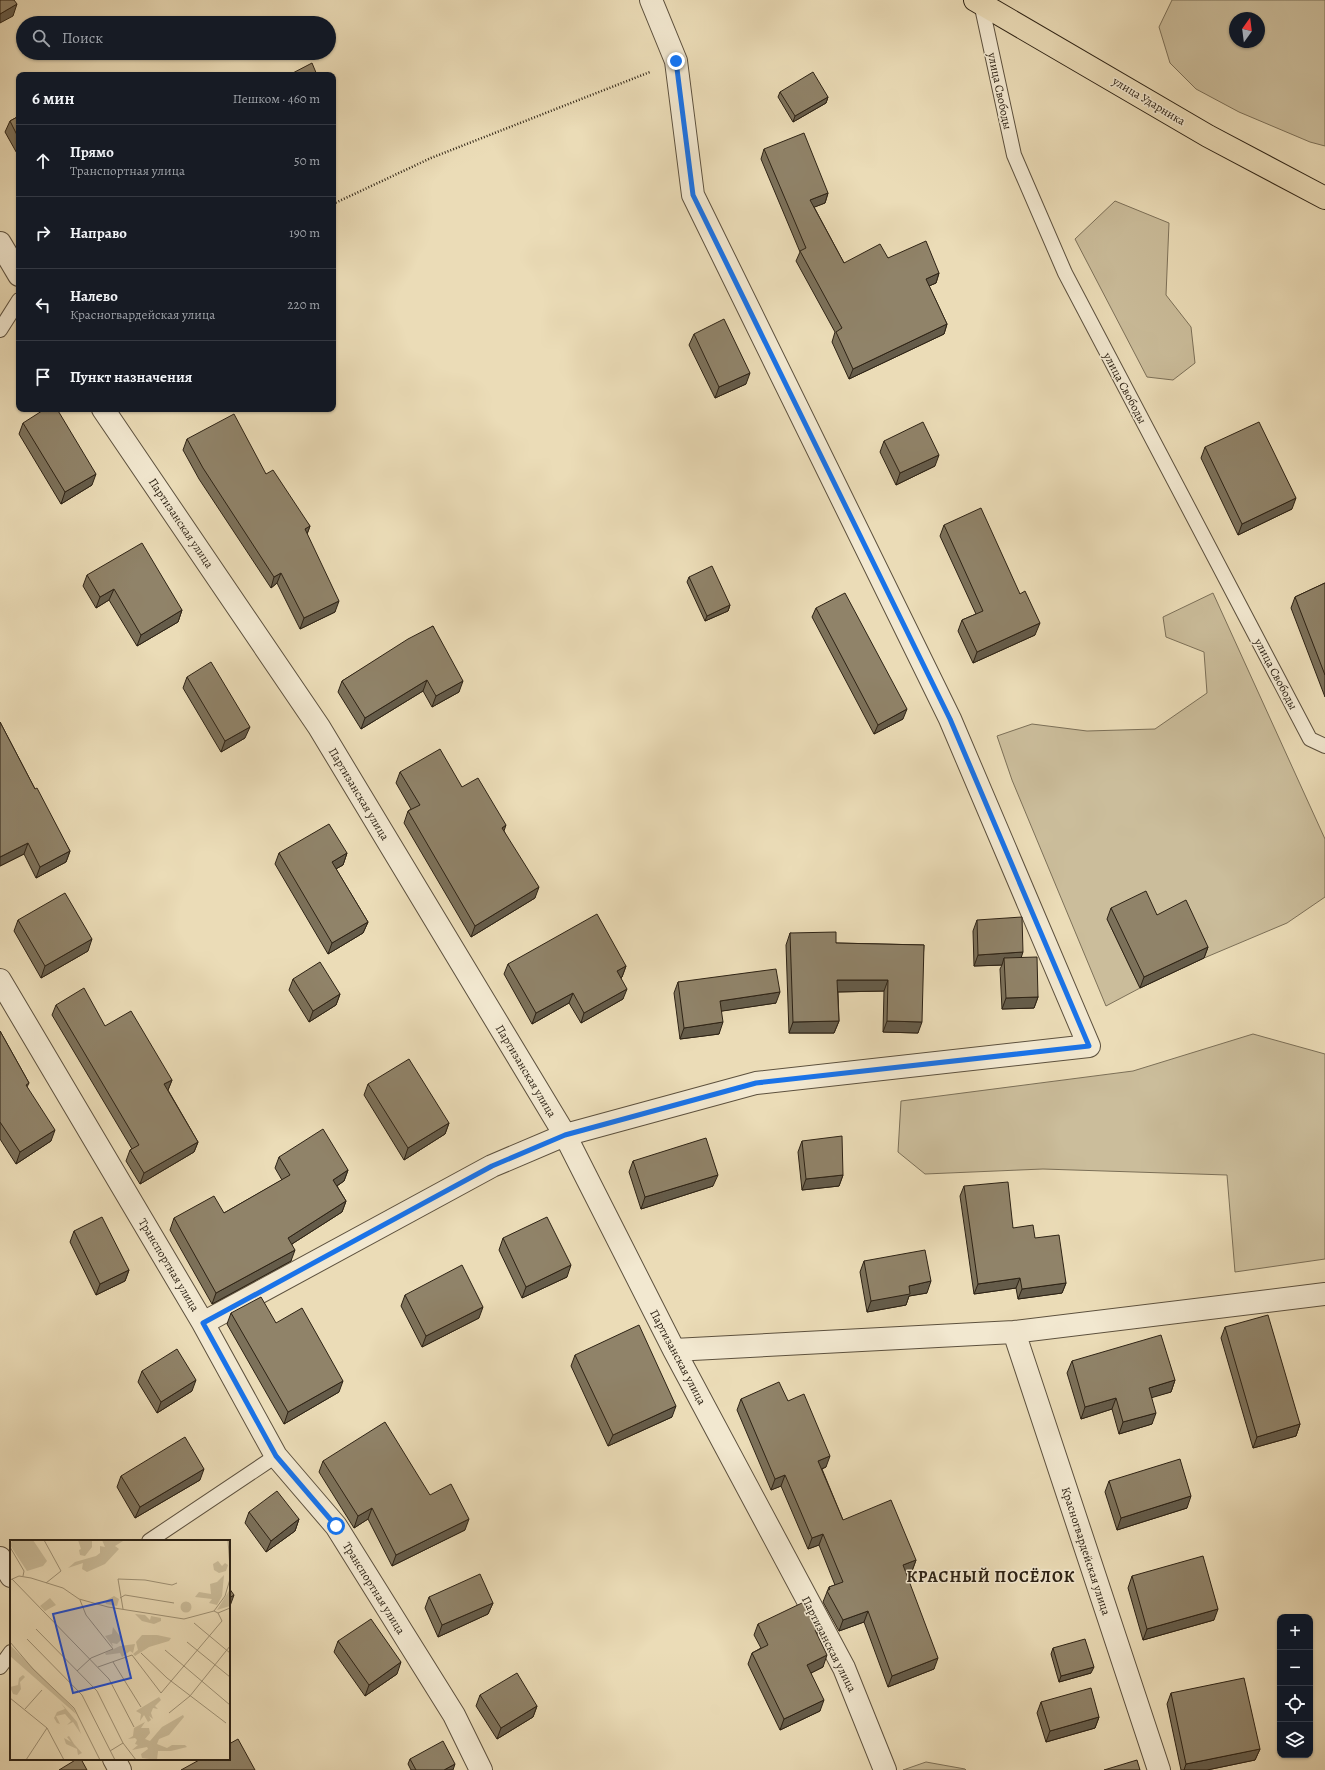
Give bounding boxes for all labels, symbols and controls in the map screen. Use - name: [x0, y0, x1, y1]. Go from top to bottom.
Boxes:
- north arrow: [1229, 12, 1265, 48]
- search box: [16, 16, 336, 60]
- icon: search: [30, 27, 52, 49]
- text: Поиск: [62, 28, 103, 48]
- street label: улица Свободы: [984, 50, 1016, 131]
- route end: [667, 52, 685, 70]
- street label: улица Ударника: [1109, 72, 1189, 129]
- text: 6 мин: [32, 87, 74, 110]
- text: Пешком · 460 m: [233, 90, 320, 107]
- text: Прямо: [70, 142, 114, 162]
- icon: ahead: [32, 150, 54, 172]
- text: 50 m: [294, 152, 320, 169]
- text: Транспортная улица: [70, 162, 185, 179]
- icon: right: [32, 222, 54, 244]
- text: Направо: [70, 223, 127, 243]
- text: 190 m: [289, 224, 320, 241]
- text: Налево: [70, 286, 118, 306]
- icon: left: [32, 294, 54, 316]
- text: 220 m: [287, 296, 320, 313]
- text: Красногвардейская улица: [70, 306, 215, 323]
- street label: улица Свободы: [1099, 349, 1150, 426]
- icon: arrive: [32, 366, 54, 388]
- text: Пункт назначения: [70, 367, 192, 387]
- street label: Партизанская улица: [145, 475, 217, 572]
- street label: улица Свободы: [1250, 635, 1301, 712]
- street label: Партизанская улица: [325, 745, 393, 844]
- street label: Партизанская улица: [492, 1022, 560, 1121]
- street label: Транспортная улица: [135, 1215, 203, 1315]
- street label: Партизанская улица: [646, 1307, 710, 1408]
- street label: Красногвардейская улица: [1058, 1485, 1114, 1618]
- route start: [327, 1517, 345, 1535]
- street label: Транспортная улица: [339, 1539, 409, 1638]
- inset map: [10, 1540, 230, 1760]
- district label: КРАСНЫЙ ПОСЁЛОК: [906, 1566, 1076, 1588]
- street label: Партизанская улица: [798, 1593, 860, 1695]
- map controls: [1277, 1614, 1313, 1758]
- button: +: [1277, 1614, 1313, 1650]
- button: −: [1277, 1650, 1313, 1686]
- button: locate: [1277, 1686, 1313, 1722]
- button: layers: [1277, 1722, 1313, 1758]

